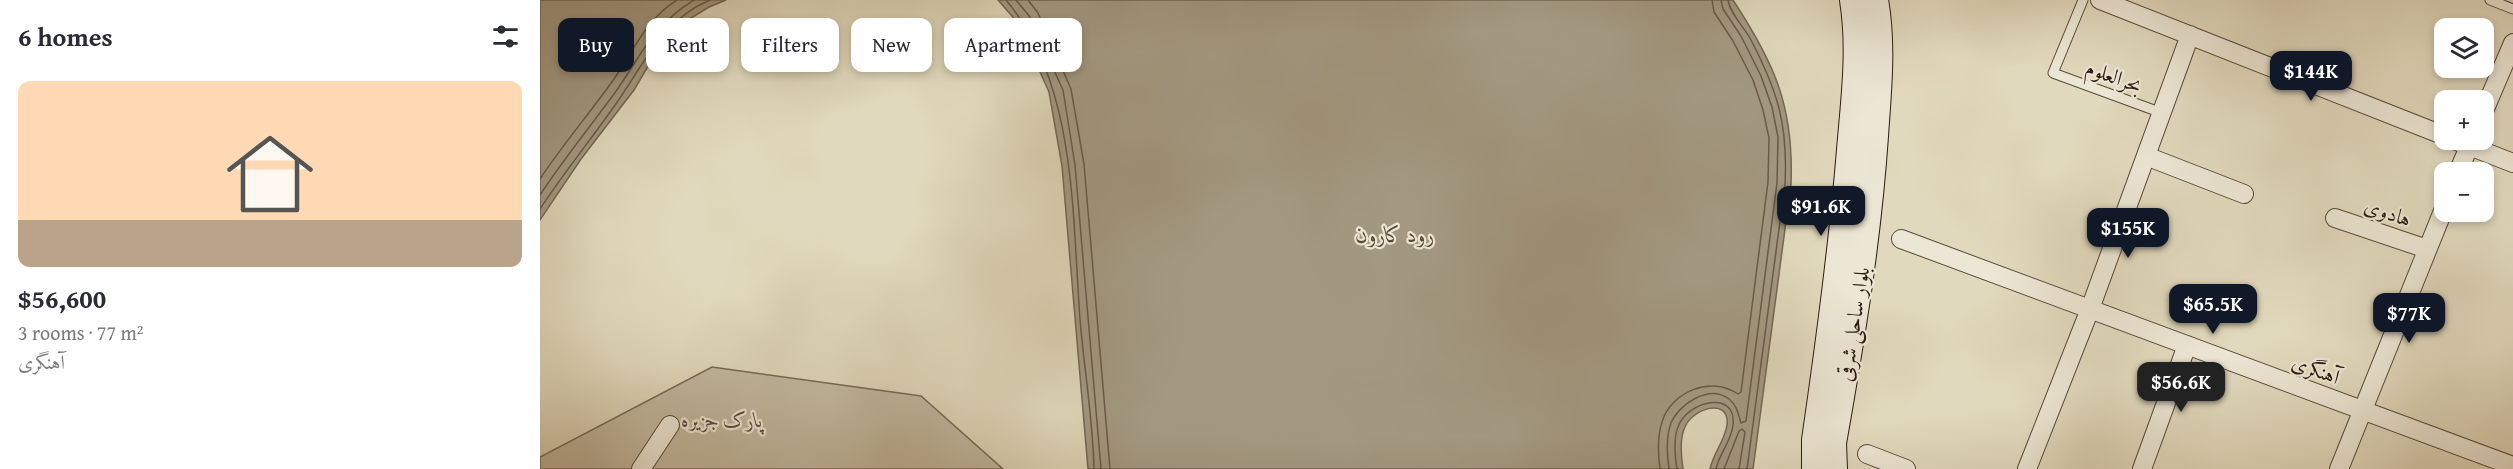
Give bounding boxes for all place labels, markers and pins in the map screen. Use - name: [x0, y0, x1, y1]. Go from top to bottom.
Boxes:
- pin: $144K: [2269, 51, 2353, 102]
- pin: $91.6K: [1772, 186, 1870, 237]
- pin: $155K: [2086, 208, 2170, 259]
- pin: $65.5K: [2164, 284, 2262, 335]
- pin: $77K: [2373, 293, 2445, 344]
- pin: $56.6K: [2132, 362, 2230, 413]

